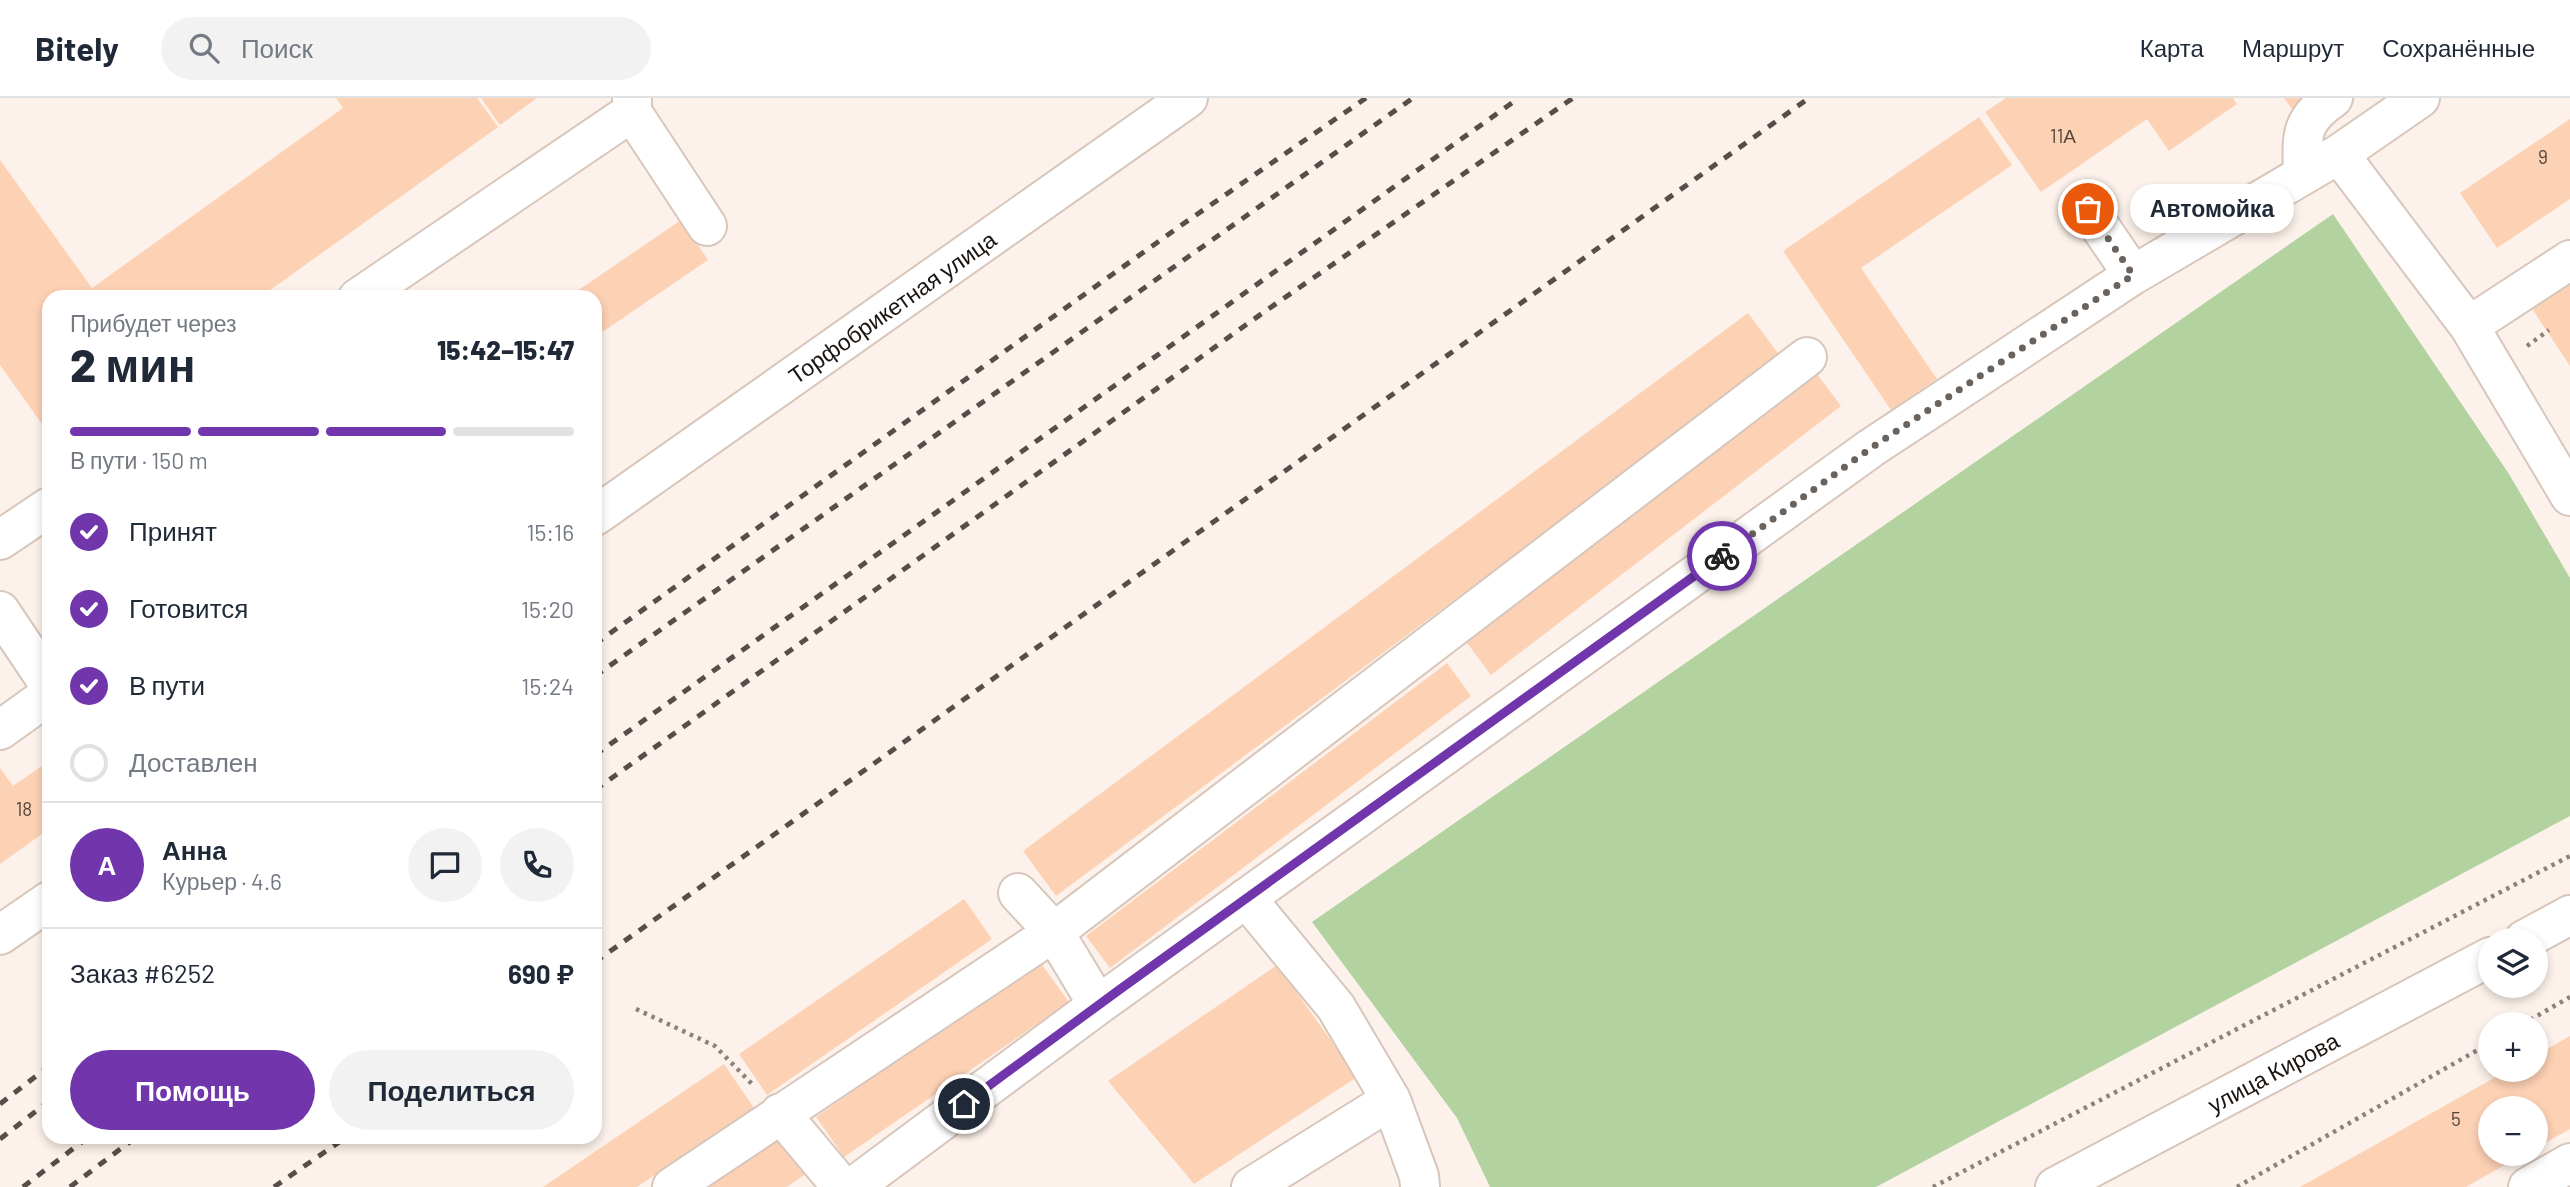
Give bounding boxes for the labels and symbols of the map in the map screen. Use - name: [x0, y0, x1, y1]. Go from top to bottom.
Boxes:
- house number: 11А: [2050, 124, 2076, 147]
- house number: 9: [2538, 145, 2548, 168]
- pin: [2058, 179, 2118, 239]
- callout: Автомойка: [2130, 184, 2294, 234]
- street label: Торфобрикетная улица: [783, 225, 1001, 389]
- courier: [1687, 521, 1757, 591]
- house number: 18: [16, 797, 32, 820]
- street label: улица Кирова: [2203, 1026, 2344, 1118]
- pin: [934, 1074, 994, 1134]
- house number: 5: [2451, 1107, 2461, 1130]

